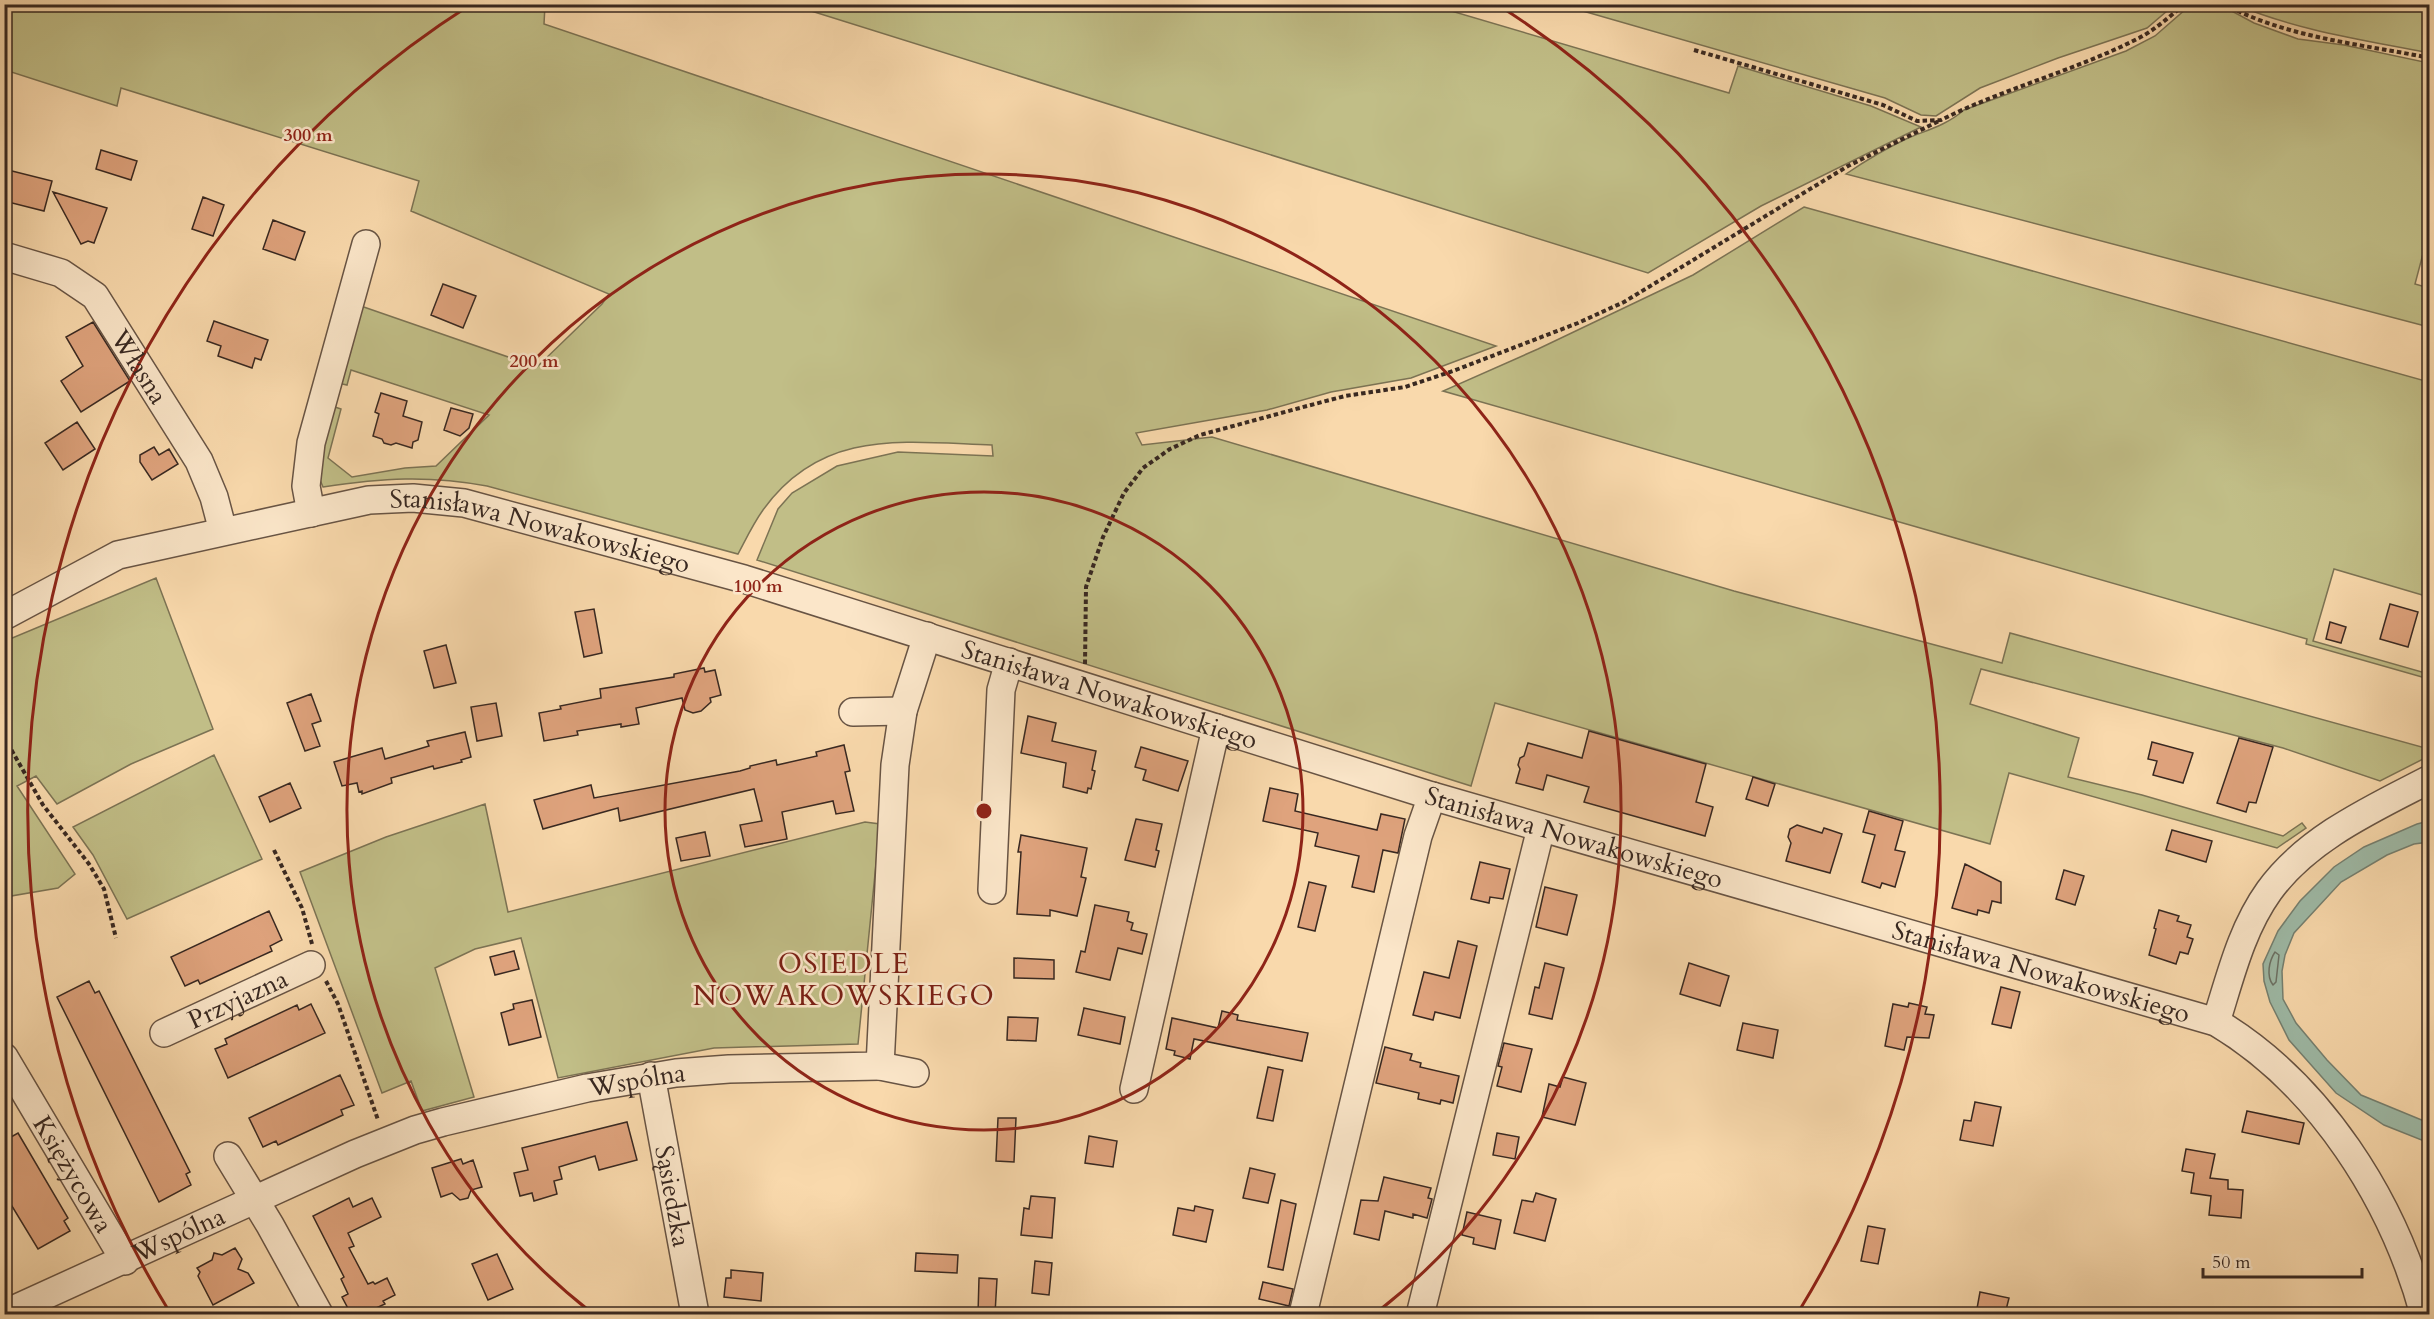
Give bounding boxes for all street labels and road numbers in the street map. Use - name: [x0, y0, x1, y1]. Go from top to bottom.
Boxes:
- street label: Własna: [102, 322, 176, 411]
- street label: Stanisława Nowakowskiego: [389, 481, 694, 582]
- street label: Stanisława Nowakowskiego: [957, 632, 1262, 758]
- street label: Stanisława Nowakowskiego: [1421, 778, 1727, 897]
- street label: Stanisława Nowakowskiego: [1888, 913, 2194, 1032]
- street label: Przyjazna: [182, 961, 293, 1038]
- street label: Wspólna: [585, 1055, 687, 1106]
- street label: Księżycowa: [25, 1109, 121, 1239]
- street label: Sąsiedzka: [646, 1142, 699, 1250]
- street label: Wspólna: [126, 1199, 231, 1271]

